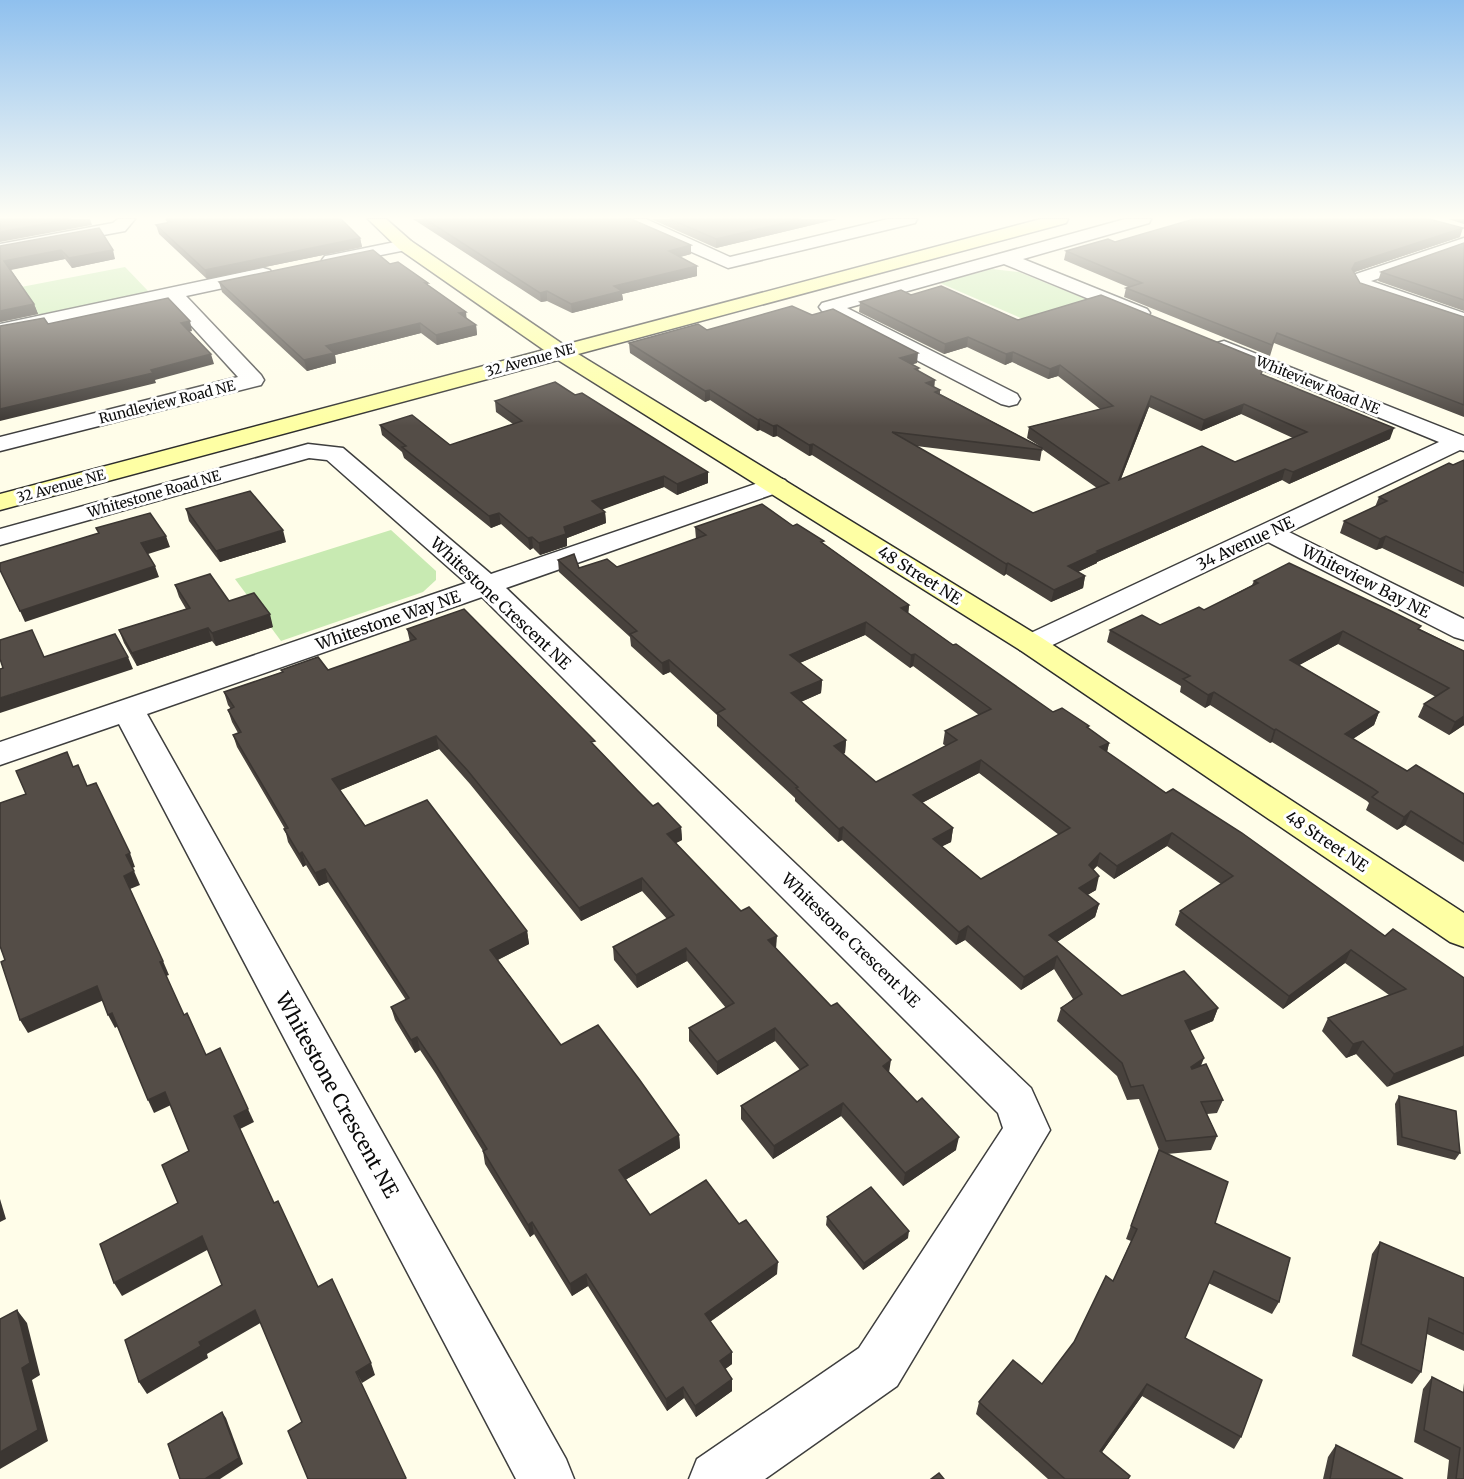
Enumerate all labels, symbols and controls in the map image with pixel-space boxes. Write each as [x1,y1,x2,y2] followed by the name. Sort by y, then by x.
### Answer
[484,339,577,381] street label: 32 Avenue NE
[1252,351,1383,418] street label: Whiteview Road NE
[97,376,237,428] street label: Rundleview Road NE
[15,465,108,507] street label: 32 Avenue NE
[84,466,223,522] street label: Whitestone Road NE
[1193,511,1298,574] street label: 34 Avenue NE
[426,532,576,674] street label: Whitestone Crescent NE
[1298,540,1434,622] street label: Whiteview Bay NE
[874,541,966,609] street label: 48 Street NE
[312,586,464,654] street label: Whitestone Way NE
[1282,806,1373,876] street label: 48 Street NE
[777,868,925,1012] street label: Whitestone Crescent NE
[270,987,404,1202] street label: Whitestone Crescent NE

